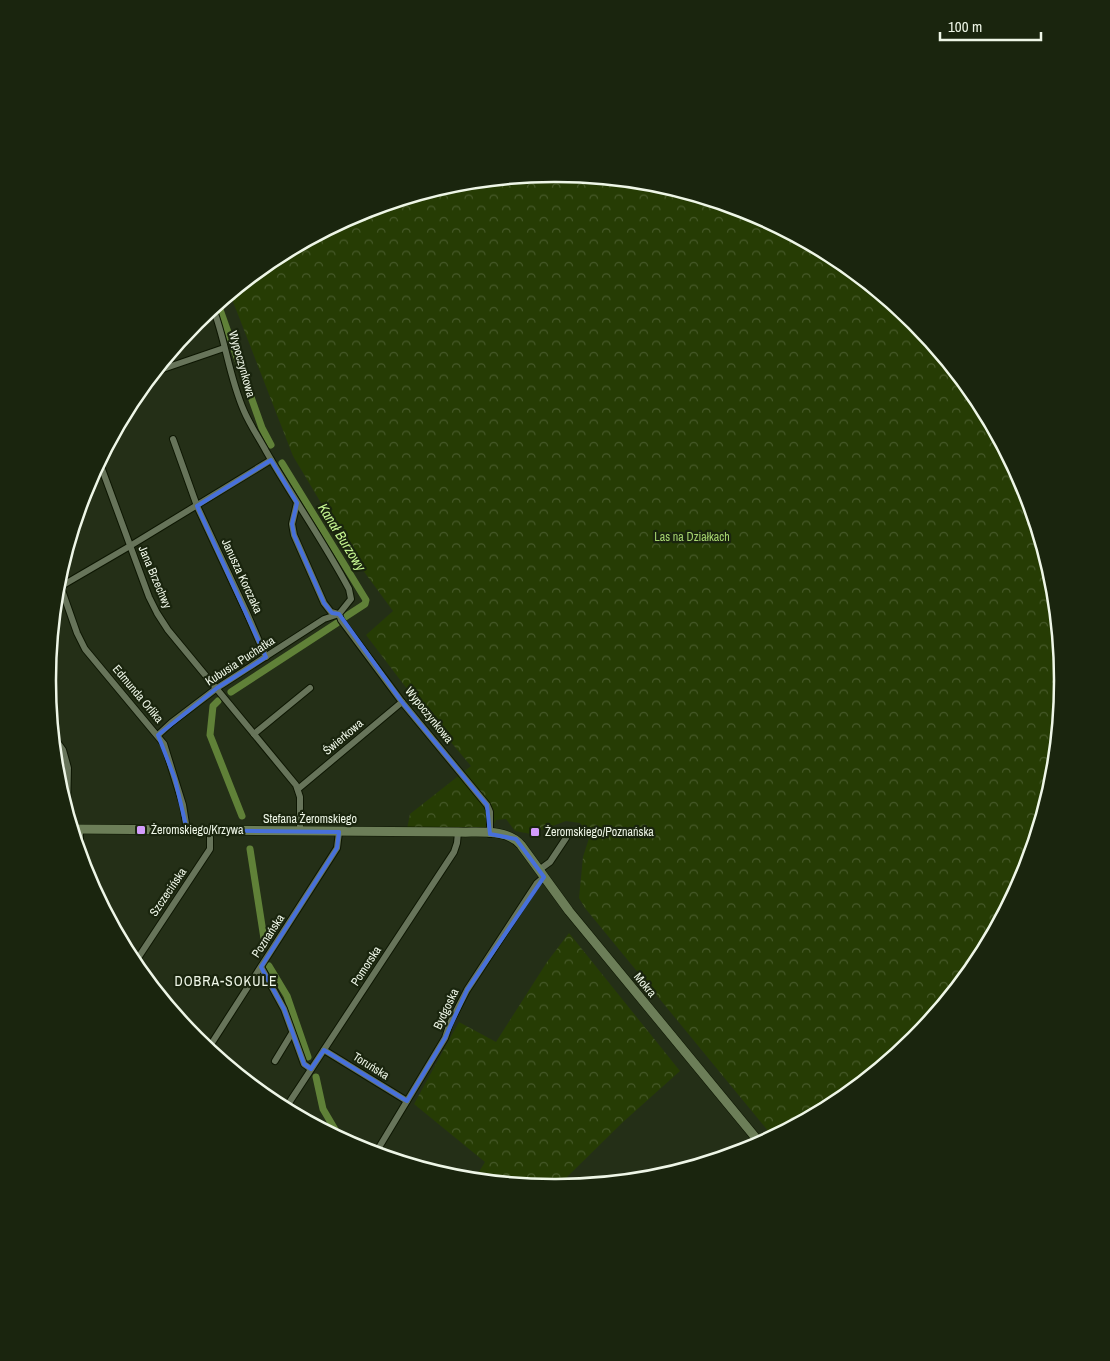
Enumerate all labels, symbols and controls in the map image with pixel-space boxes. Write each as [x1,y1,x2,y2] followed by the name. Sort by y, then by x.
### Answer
[940,10,1041,42] scale bar
[948,16,982,37] text: 100 m
[225,329,259,400] street label: Wypoczynkowa
[314,500,371,575] water label: Kanał Burzowy
[654,529,730,545] park label: Las na Działkach
[218,536,266,616] street label: Janusza Korczaka
[135,543,175,611] street label: Jana Brzechwy
[202,632,278,689] street label: Kubusia Puchatka
[109,662,167,727] street label: Edmunda Orlika
[401,683,457,747] street label: Wypoczynkowa
[319,715,367,759] street label: Świerkowa
[263,811,357,827] street label: Stefana Żeromskiego
[151,822,244,838] place label: Żeromskiego/Krzywa
[135,824,147,836] marker: Żeromskiego/Krzywa
[545,824,654,840] place label: Żeromskiego/Poznańska
[529,826,541,838] marker: Żeromskiego/Poznańska
[146,864,190,919] street label: Szczecińska
[248,911,288,961] street label: Poznańska
[347,943,385,989] street label: Pomorska
[630,969,660,1001] street label: Mokra
[174,972,278,990] district label: DOBRA-SOKULE
[430,986,463,1032] street label: Bydgoska
[350,1049,393,1084] street label: Toruńska

